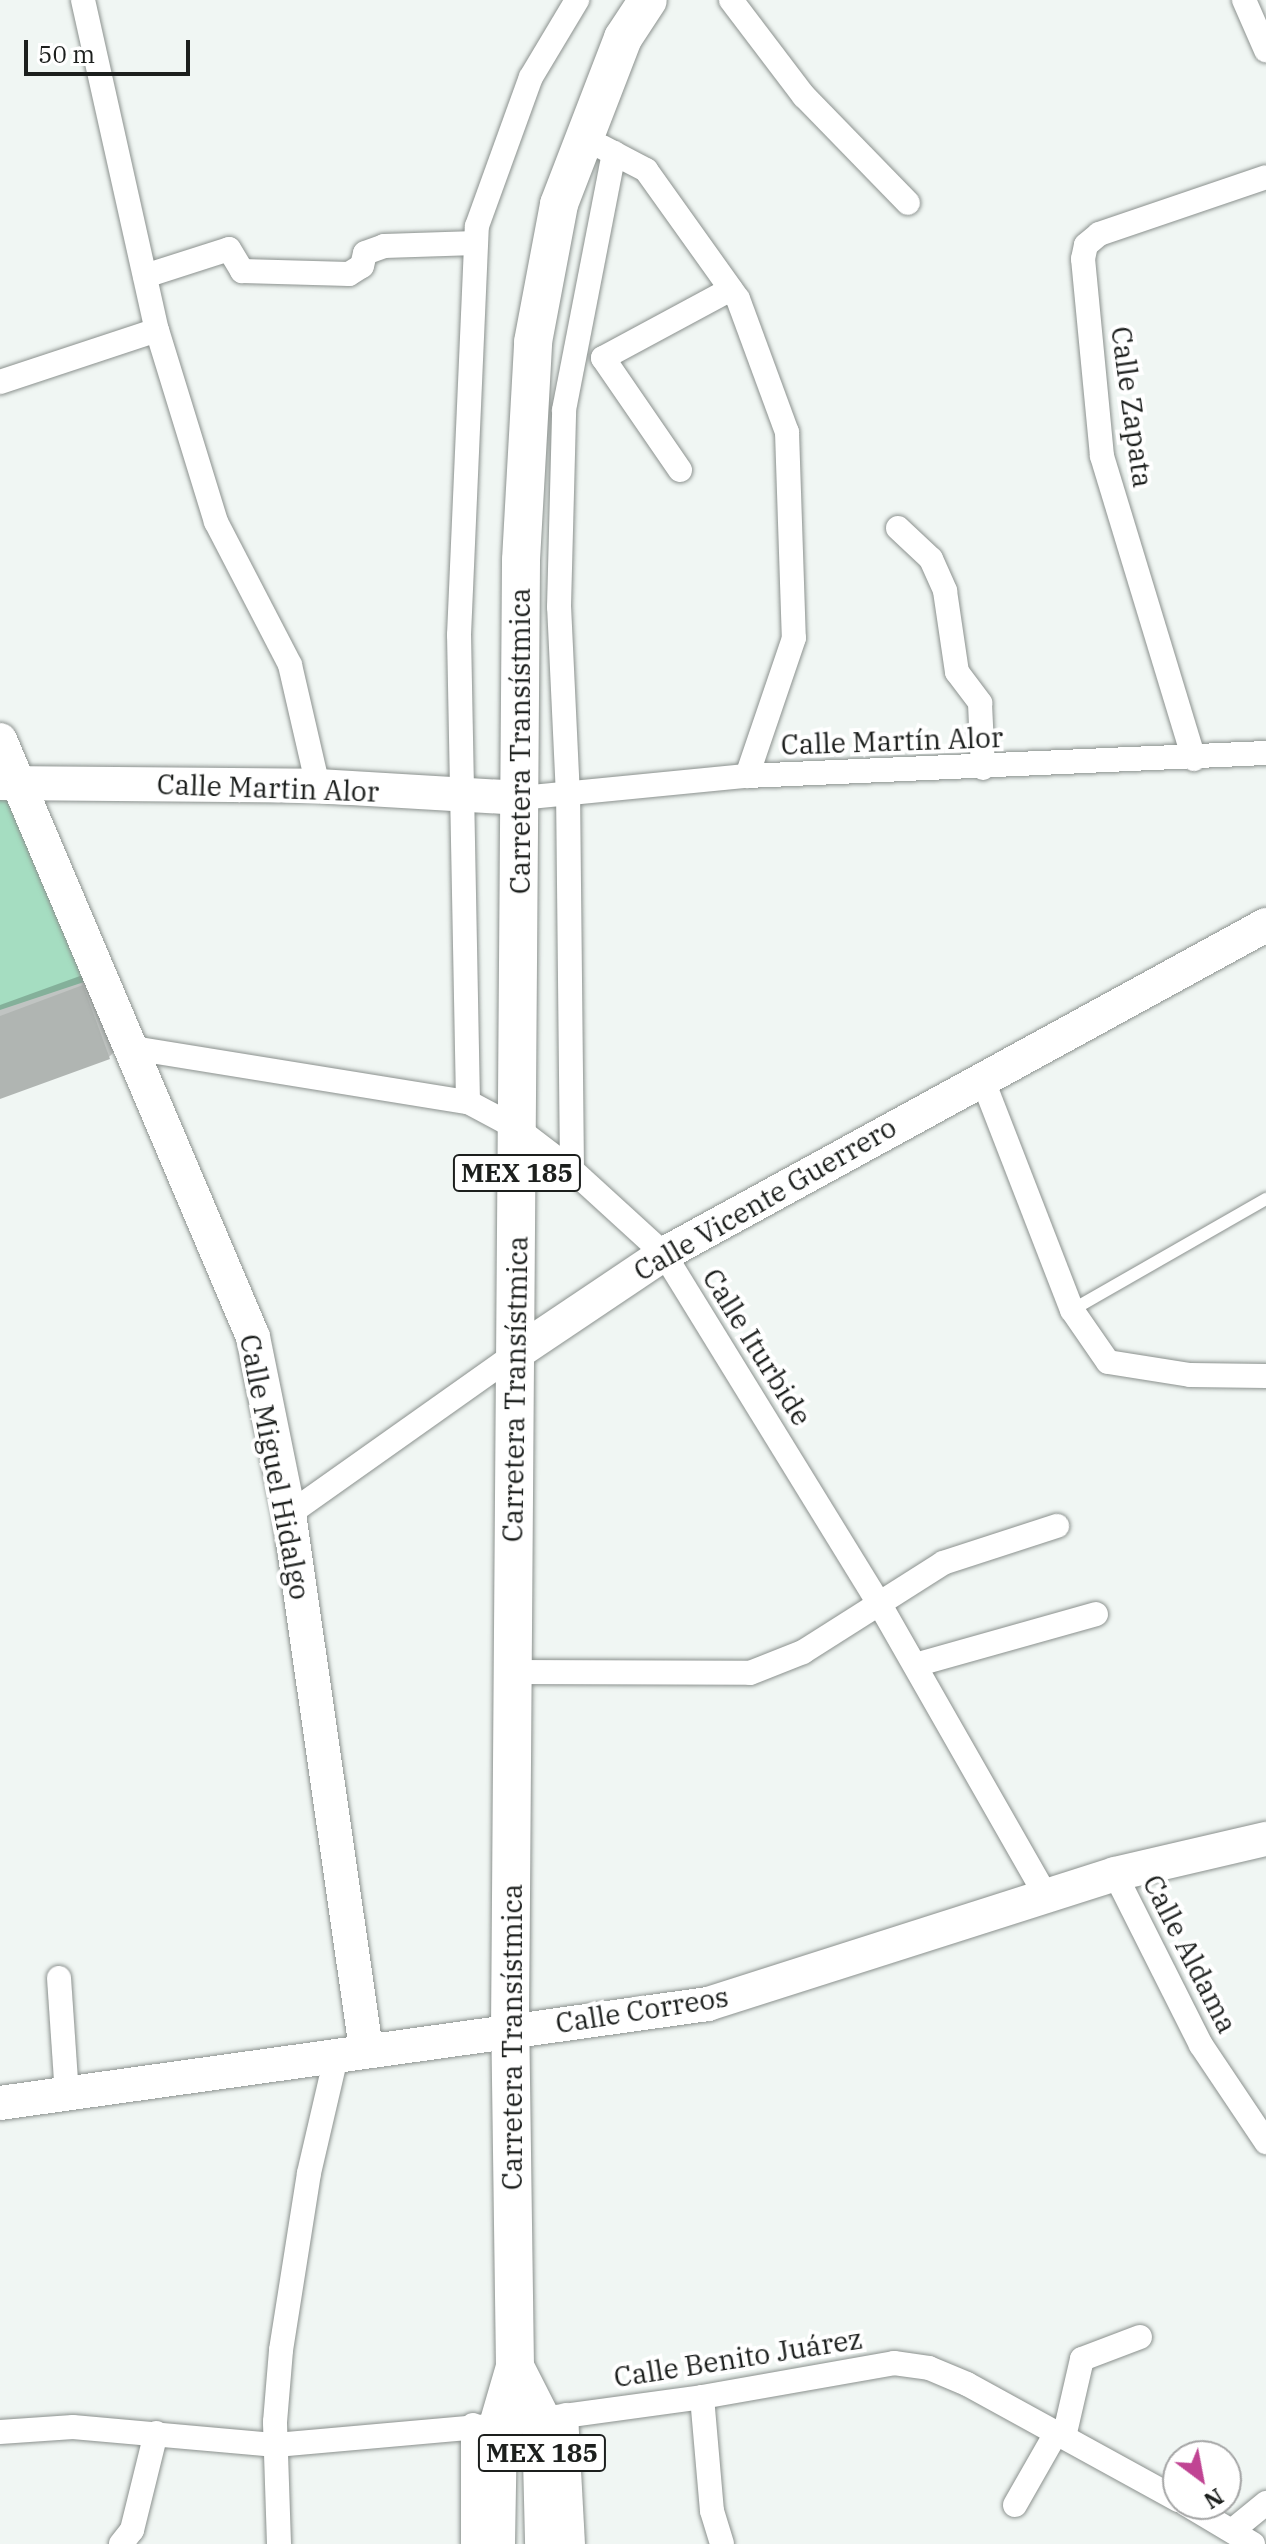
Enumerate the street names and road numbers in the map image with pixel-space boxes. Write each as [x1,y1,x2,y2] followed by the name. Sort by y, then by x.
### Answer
[1104,324,1160,490] street label: Calle Zapata
[503,588,537,894] street label: Carretera Transístmica
[780,720,1004,762] street label: Calle Martín Alor
[156,767,380,809] street label: Calle Martin Alor
[628,1110,902,1288] street label: Calle Vicente Guerrero
[451,1151,583,1195] road number: MEX 185
[496,1235,534,1543] street label: Carretera Transístmica
[695,1262,819,1432] street label: Calle Iturbide
[233,1331,317,1603] street label: Calle Miguel Hidalgo
[1136,1869,1244,2039] street label: Calle Aldama
[495,1884,529,2190] street label: Carretera Transístmica
[553,1980,731,2040] street label: Calle Correos
[611,2322,865,2394] street label: Calle Benito Juárez
[476,2431,608,2475] road number: MEX 185

